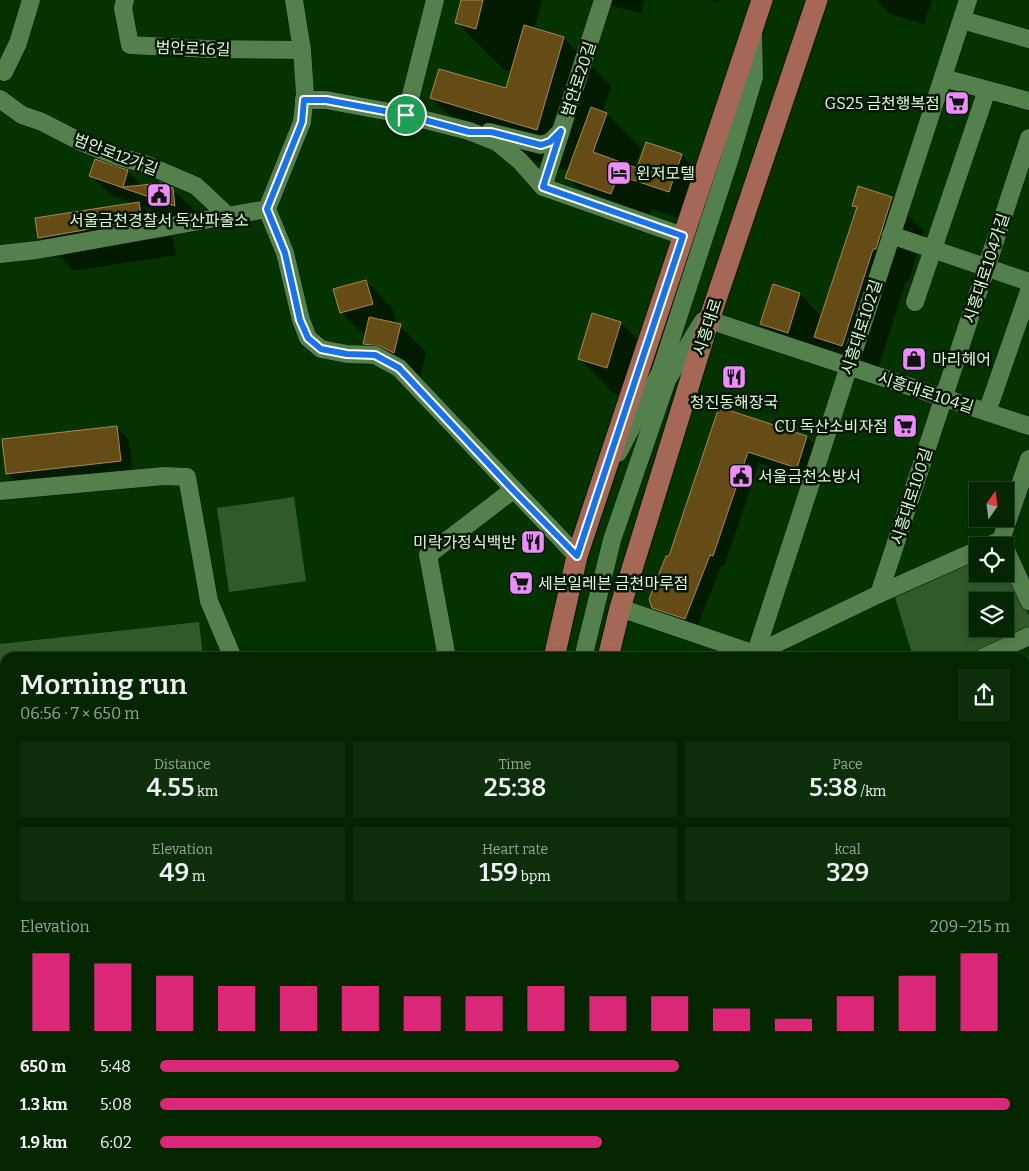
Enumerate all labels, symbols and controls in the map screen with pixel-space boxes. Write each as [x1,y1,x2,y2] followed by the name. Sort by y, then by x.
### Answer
[155,38,231,59] street label: 범안로16길
[557,39,600,119] street label: 범안로20길
[944,90,970,116] supermarket icon: GS25 금천행복점
[385,94,427,136] pin
[825,94,940,113] place label: GS25 금천행복점
[392,101,420,129] icon: arrive
[71,130,161,179] street label: 범안로12가길
[606,160,632,186] hotel icon: 윈저모텔
[636,164,695,183] place label: 윈저모텔
[146,182,172,208] public building icon: 서울금천경찰서 독산파출소
[69,211,249,230] place label: 서울금천경찰서 독산파출소
[960,211,1013,326] street label: 시흥대로104가길
[837,277,886,377] street label: 시흥대로102길
[689,296,726,358] street label: 시흥대로
[901,346,927,372] shop icon: 마리헤어
[932,350,991,369] place label: 마리헤어
[721,364,747,390] restaurant icon: 청진동해장국
[875,368,976,417] street label: 시흥대로104길
[690,393,778,412] place label: 청진동해장국
[892,413,918,439] supermarket icon: CU 독산소비자점
[774,417,888,436] place label: CU 독산소비자점
[887,445,936,547] street label: 시흥대로100길
[728,463,754,489] public building icon: 서울금천소방서
[758,467,861,486] place label: 서울금천소방서
[969,482,1014,528] north arrow
[969,482,1014,637] map controls
[520,529,546,555] restaurant icon: 미락가정식백반
[413,533,516,552] place label: 미락가정식백반
[969,537,1014,582] button: locate
[508,570,534,596] supermarket icon: 세븐일레븐 금천마루점
[538,574,688,593] place label: 세븐일레븐 금천마루점
[969,592,1014,637] button: layers
[20,668,187,701] text: Morning run
[958,669,1010,721] button: share
[20,704,140,723] text: 06:56 · 7 × 650 m
[154,756,211,773] text: Distance
[498,756,532,773] text: Time
[833,756,863,773] text: Pace
[146,773,194,803] text: 4.55
[484,773,546,803] text: 25:38
[809,773,858,803] text: 5:38
[194,783,218,800] text: km
[858,783,886,800] text: /km
[152,841,213,858] text: Elevation
[482,841,548,858] text: Heart rate
[835,841,861,858] text: kcal
[159,858,189,888] text: 49
[479,858,518,888] text: 159
[826,858,869,888] text: 329
[189,868,205,885] text: m
[518,868,551,885] text: bpm
[20,917,90,936] text: Elevation
[930,917,1010,936] text: 209–215 m
[20,1057,66,1076] text: 650 m
[100,1057,131,1076] text: 5:48
[20,1095,67,1114] text: 1.3 km
[100,1095,132,1114] text: 5:08
[20,1133,67,1152] text: 1.9 km
[100,1133,132,1152] text: 6:02

